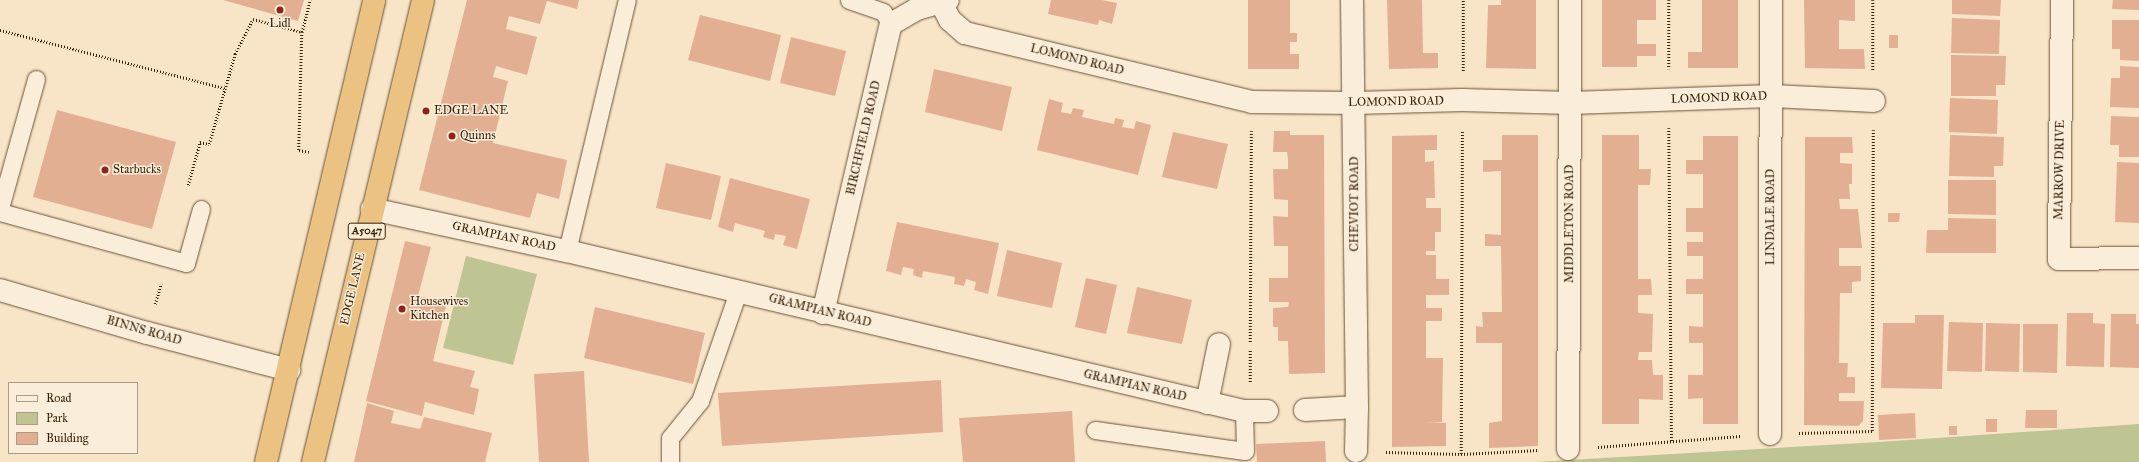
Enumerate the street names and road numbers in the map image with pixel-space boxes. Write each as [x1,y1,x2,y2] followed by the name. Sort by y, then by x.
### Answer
[1029,41,1125,79] street label: LOMOND ROAD
[844,79,884,197] street label: BIRCHFIELD ROAD
[1671,89,1767,107] street label: LOMOND ROAD
[1348,94,1444,110] street label: LOMOND ROAD
[2052,120,2068,220] street label: MARROW DRIVE
[1348,156,1362,252] street label: CHEVIOT ROAD
[1563,165,1577,283] street label: MIDDLETON ROAD
[1764,169,1778,265] street label: LINDALE ROAD
[451,219,557,255] street label: GRAMPIAN ROAD
[347,222,387,240] road number: A5047
[338,251,368,327] street label: EDGE LANE
[767,291,873,331] street label: GRAMPIAN ROAD
[105,313,183,349] street label: BINNS ROAD
[1082,367,1188,405] street label: GRAMPIAN ROAD

